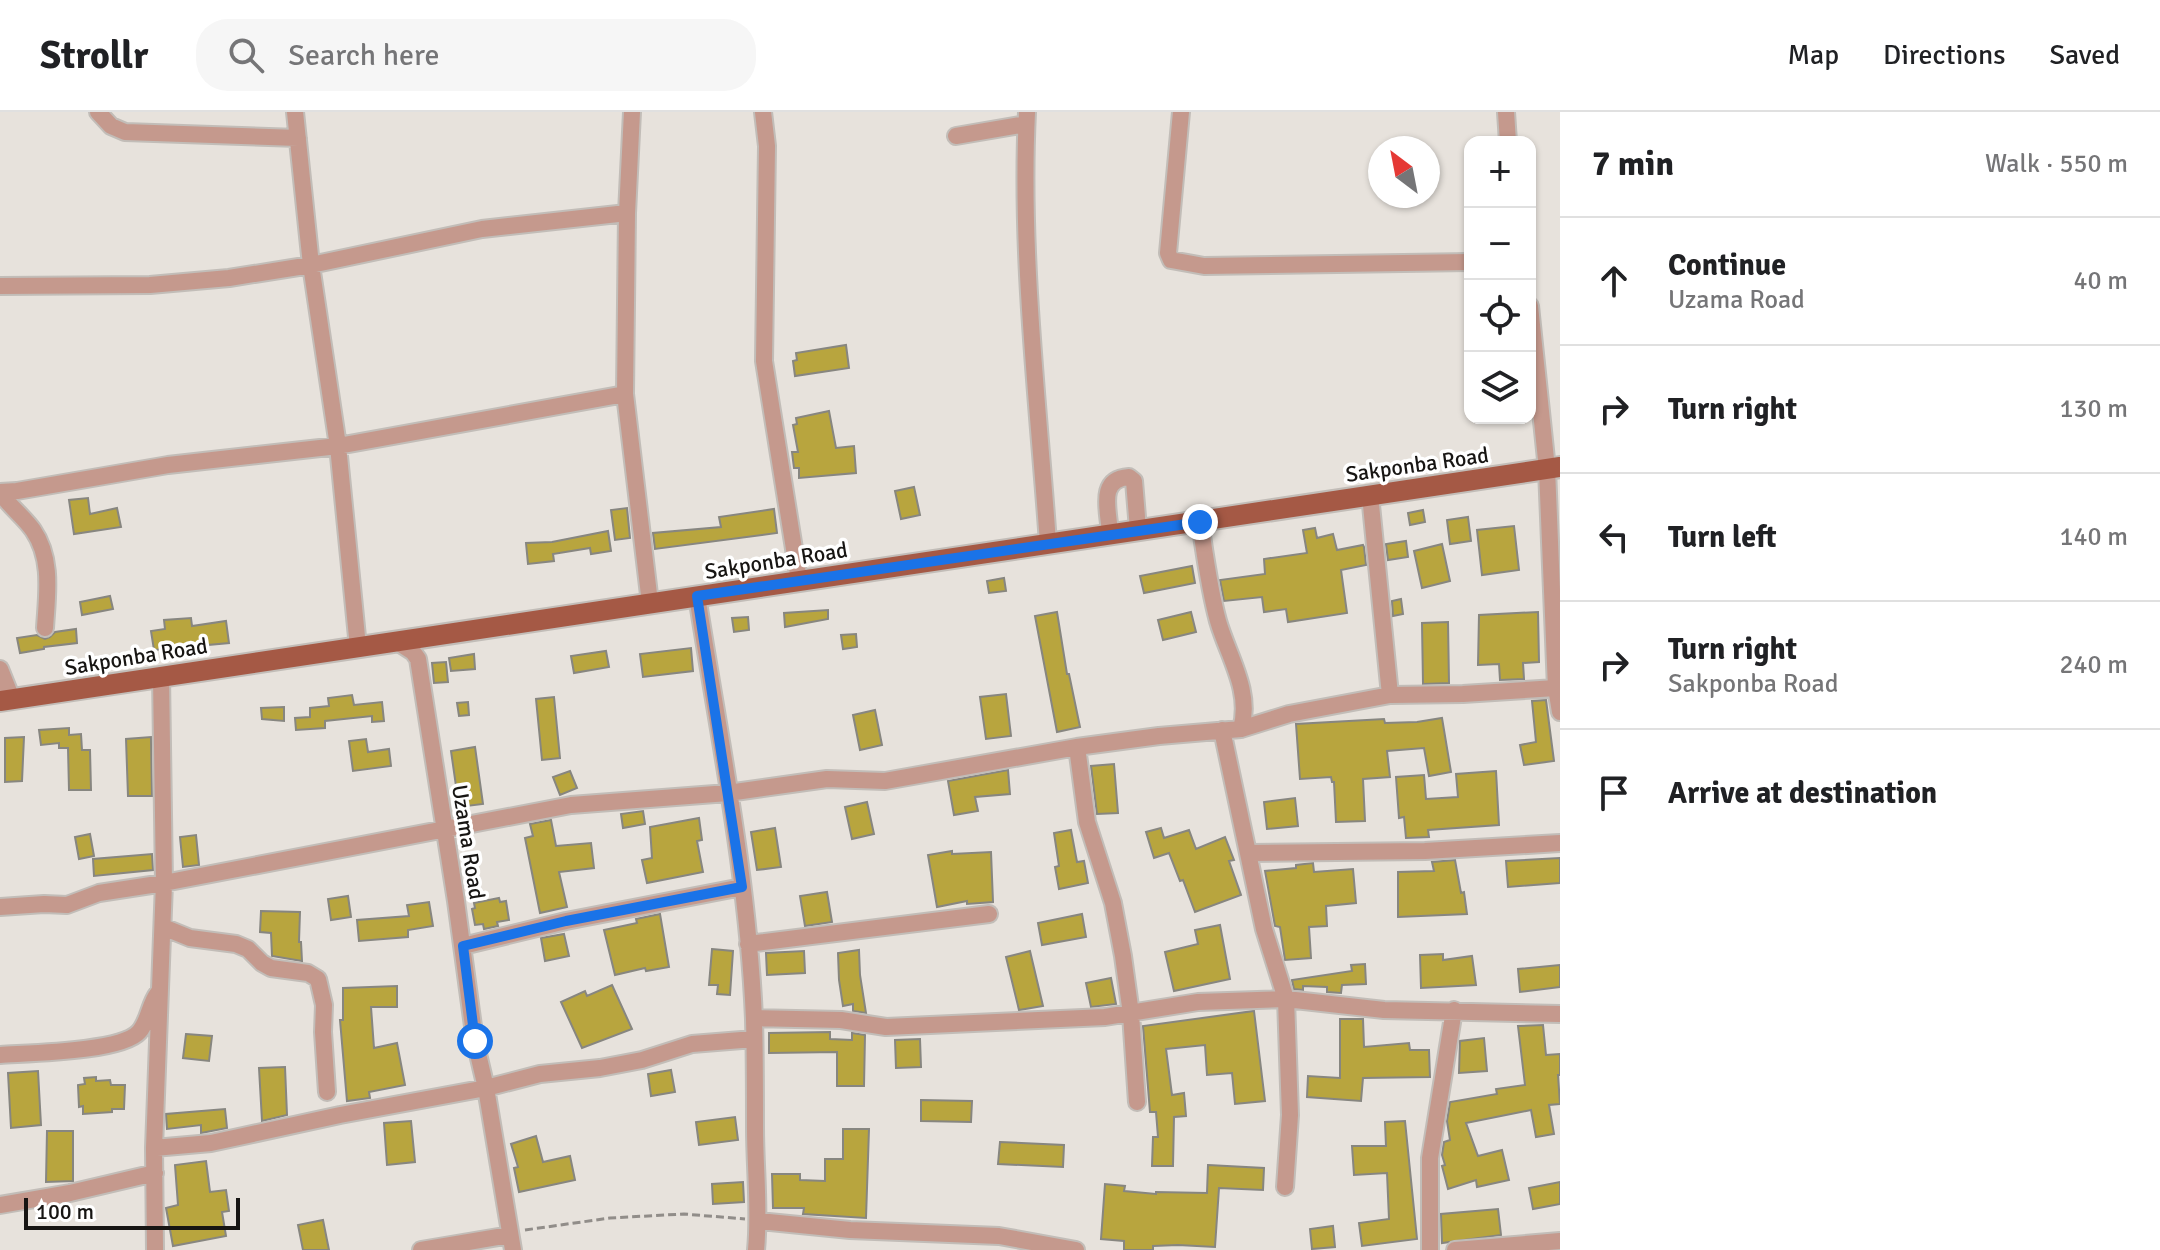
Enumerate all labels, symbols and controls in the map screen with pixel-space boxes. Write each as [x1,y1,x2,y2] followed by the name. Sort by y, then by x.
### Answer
[196,19,756,91] search box
[40,32,148,79] text: Strollr
[224,33,268,77] icon: search
[288,37,440,74] text: Search here
[1787,38,1839,72] text: Map
[1883,38,2005,72] text: Directions
[2049,38,2120,72] text: Saved
[1368,136,1440,208] north arrow
[1464,136,1536,424] map controls
[1464,136,1536,208] button: +
[1592,143,1674,185] text: 7 min
[1985,148,2128,180] text: Walk · 550 m
[1464,208,1536,280] button: −
[1668,247,1786,284] text: Continue
[1592,259,1636,303] icon: ahead
[2073,265,2128,297] text: 40 m
[1464,280,1536,352] button: locate
[1668,284,1805,316] text: Uzama Road
[1464,352,1536,424] button: layers
[1592,387,1636,431] icon: right
[1668,391,1797,428] text: Turn right
[2059,393,2128,425] text: 130 m
[1344,441,1490,488] street label: Sakponba Road
[1182,504,1218,540] route end
[1592,515,1636,559] icon: left
[1668,519,1777,556] text: Turn left
[2059,521,2128,553] text: 140 m
[703,536,849,585] street label: Sakponba Road
[1668,631,1797,668] text: Turn right
[63,632,209,681] street label: Sakponba Road
[1592,643,1636,687] icon: right
[2059,649,2128,681] text: 240 m
[1668,668,1838,700] text: Sakponba Road
[1592,771,1636,815] icon: arrive
[1668,775,1937,812] text: Arrive at destination
[446,783,491,901] street label: Uzama Road
[457,1023,493,1059] route start
[24,1194,240,1230] scale bar
[36,1198,94,1225] text: 100 m

